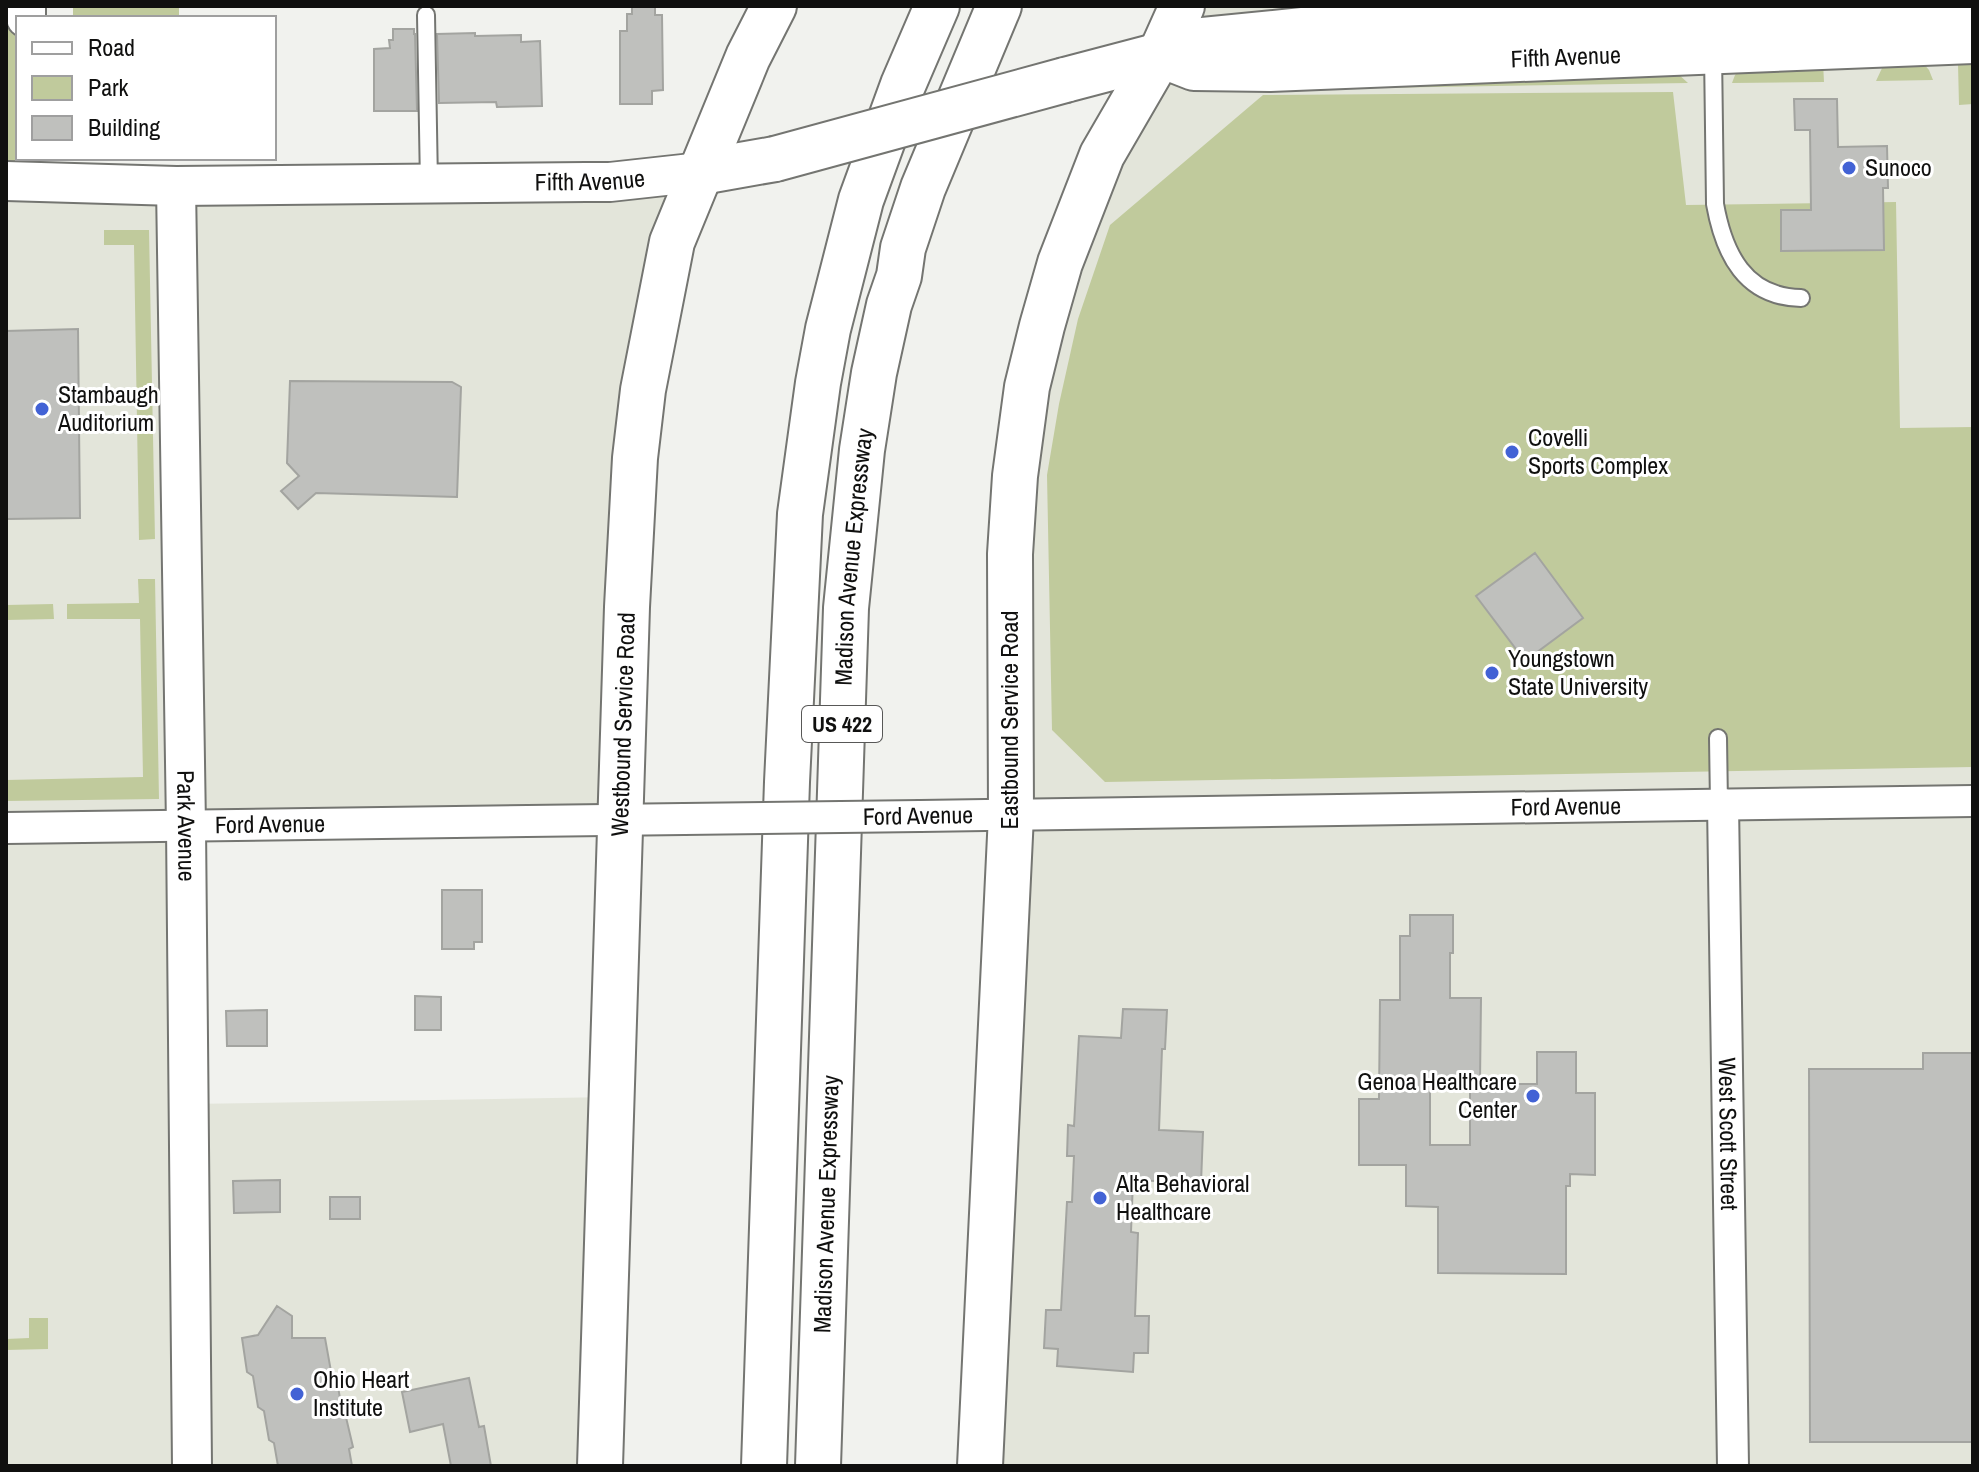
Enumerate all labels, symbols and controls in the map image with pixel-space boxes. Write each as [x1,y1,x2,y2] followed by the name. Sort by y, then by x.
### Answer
[16,16,276,160] legend
[88,31,135,63] text: Road
[1510,38,1621,74] street label: Fifth Avenue
[88,71,129,103] text: Park
[88,111,160,143] text: Building
[1865,151,1932,183] place label: Sunoco
[1840,159,1858,177] marker: Sunoco
[535,161,646,197] street label: Fifth Avenue
[57,378,159,438] place label: Stambaugh Auditorium
[33,400,51,418] marker: Stambaugh Auditorium
[1528,421,1668,481] place label: Covelli Sports Complex
[826,426,880,686] street label: Madison Avenue Expressway
[1503,443,1521,461] marker: Covelli Sports Complex
[993,611,1025,829] street label: Eastbound Service Road
[603,612,642,837] street label: Westbound Service Road
[1508,642,1648,702] place label: Youngstown State University
[1483,664,1501,682] marker: Youngstown State University
[802,706,882,742] road number: US 422
[170,770,204,882] street label: Park Avenue
[1510,789,1621,823] street label: Ford Avenue
[863,798,973,832] street label: Ford Avenue
[215,807,325,840] street label: Ford Avenue
[1712,1057,1746,1211] street label: West Scott Street
[1357,1065,1517,1125] place label: Genoa Healthcare Center
[805,1074,846,1334] street label: Madison Avenue Expressway
[1524,1087,1542,1105] marker: Genoa Healthcare Center
[1115,1167,1249,1227] place label: Alta Behavioral Healthcare
[1091,1189,1109,1207] marker: Alta Behavioral Healthcare
[313,1363,410,1423] place label: Ohio Heart Institute
[288,1385,306,1403] marker: Ohio Heart Institute

